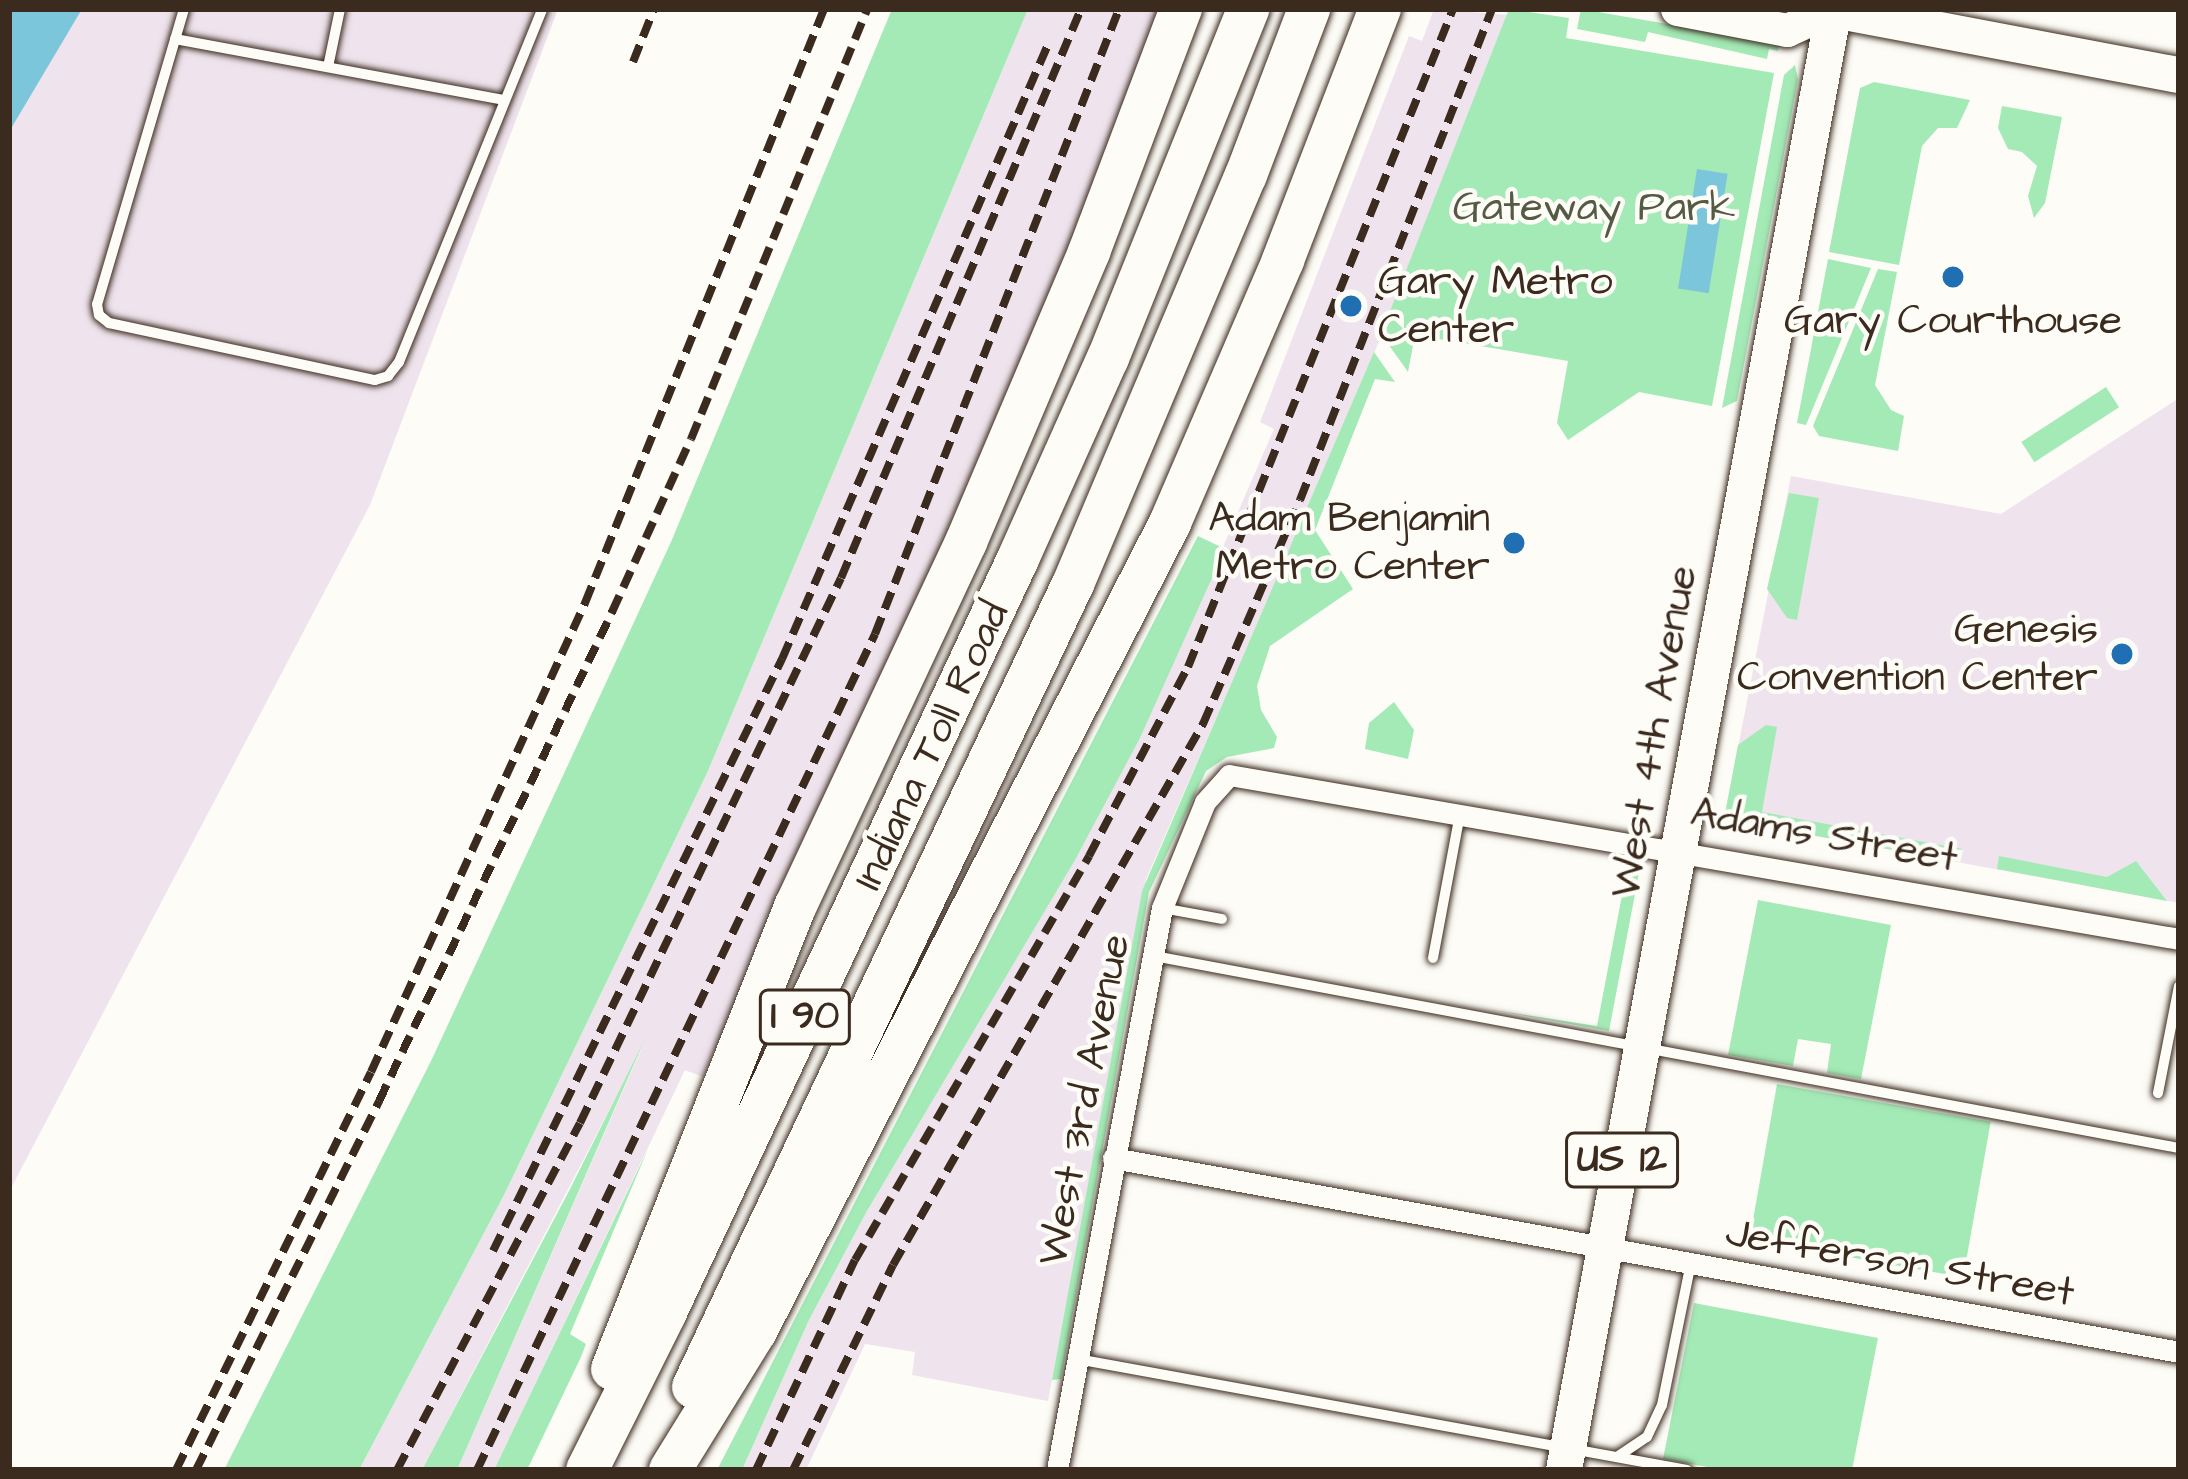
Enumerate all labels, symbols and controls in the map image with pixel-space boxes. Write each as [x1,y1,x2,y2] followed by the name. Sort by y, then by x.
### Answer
[1453,183,1735,233] park label: Gateway Park
[1378,257,1613,356] place label: Gary Metro Center
[1940,264,1966,290] marker: Gary Courthouse
[1335,290,1367,322] marker: Gary Metro Center
[1784,296,2122,346] place label: Gary Courthouse
[1208,494,1490,592] place label: Adam Benjamin Metro Center
[1501,530,1527,556] marker: Adam Benjamin Metro Center
[1601,562,1709,902] street label: West 4th Avenue
[843,594,1021,898] street label: Indiana Toll Road
[1737,605,2098,704] place label: Genesis Convention Center
[2109,641,2135,667] marker: Genesis Convention Center
[1687,788,1961,884] street label: Adams Street
[1028,930,1142,1270] street label: West 3rd Avenue
[757,984,853,1050] road number: I 90
[1565,1127,1679,1193] road number: US 12
[1722,1208,2078,1318] street label: Jefferson Street

